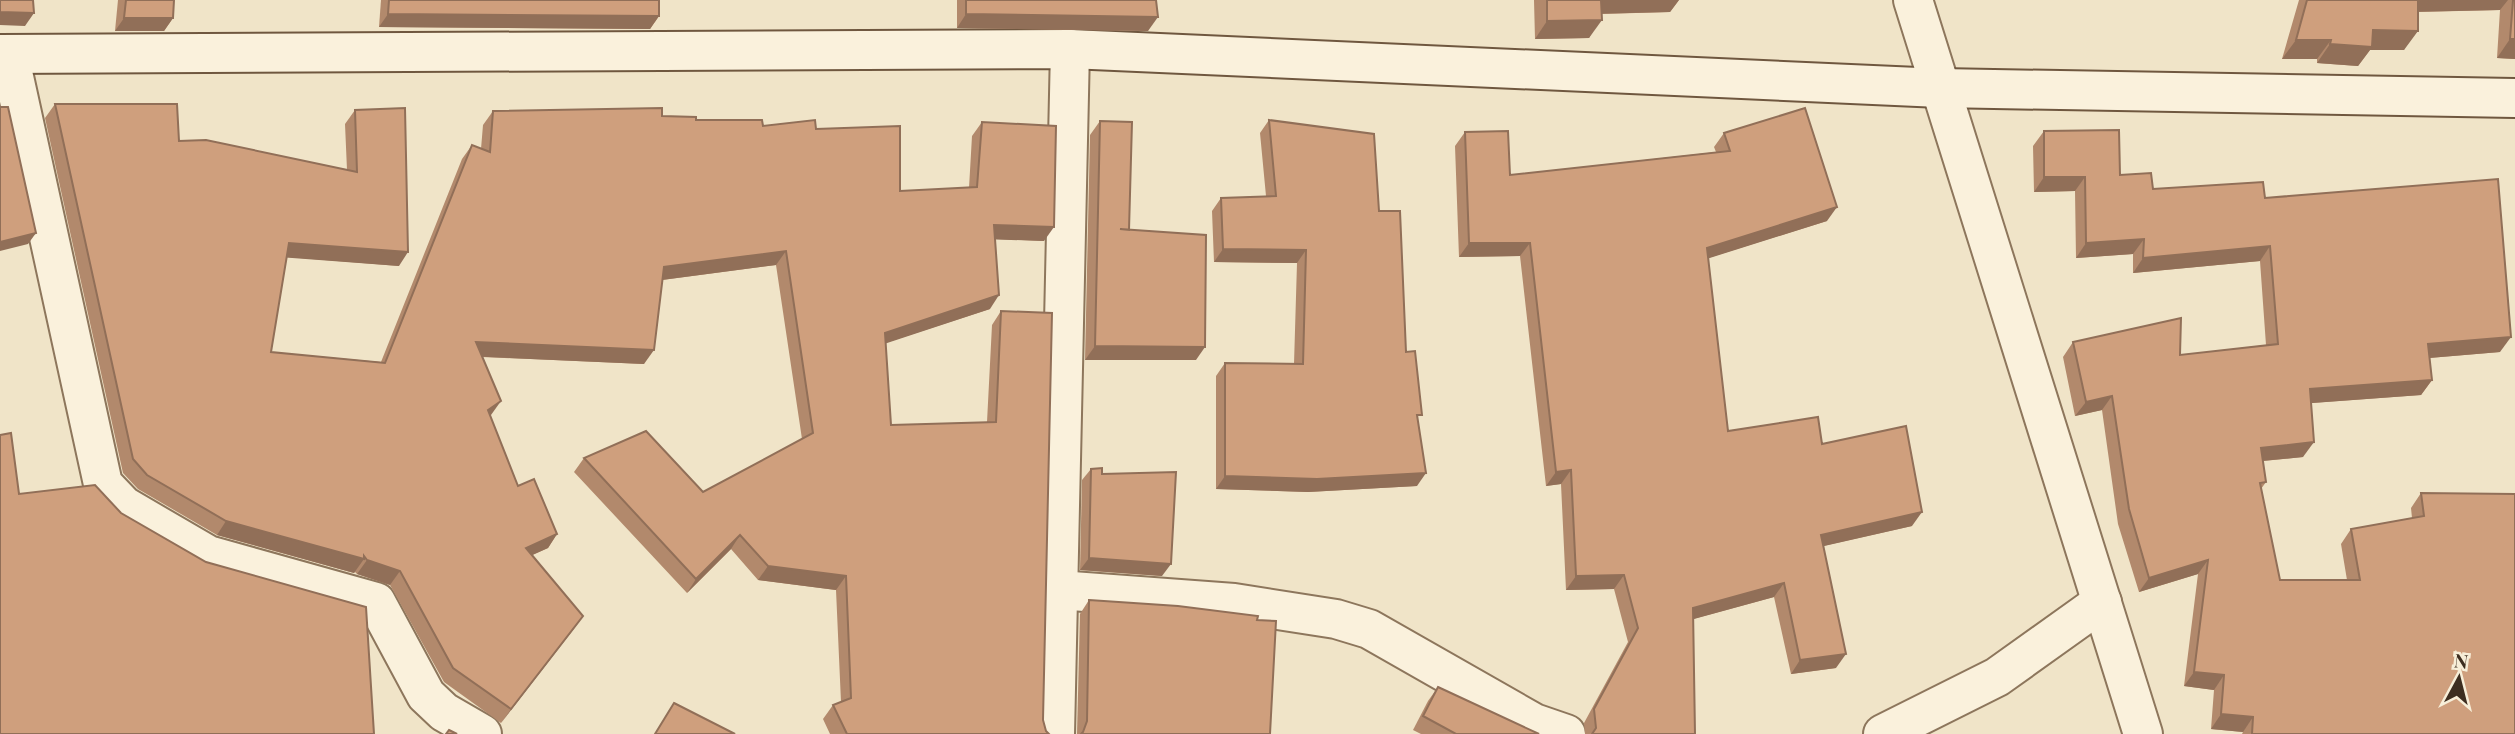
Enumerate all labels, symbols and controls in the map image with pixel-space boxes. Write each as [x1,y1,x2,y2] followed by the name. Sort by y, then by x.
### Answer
[2424,643,2494,713] north arrow
[2453,646,2470,674] text: N

